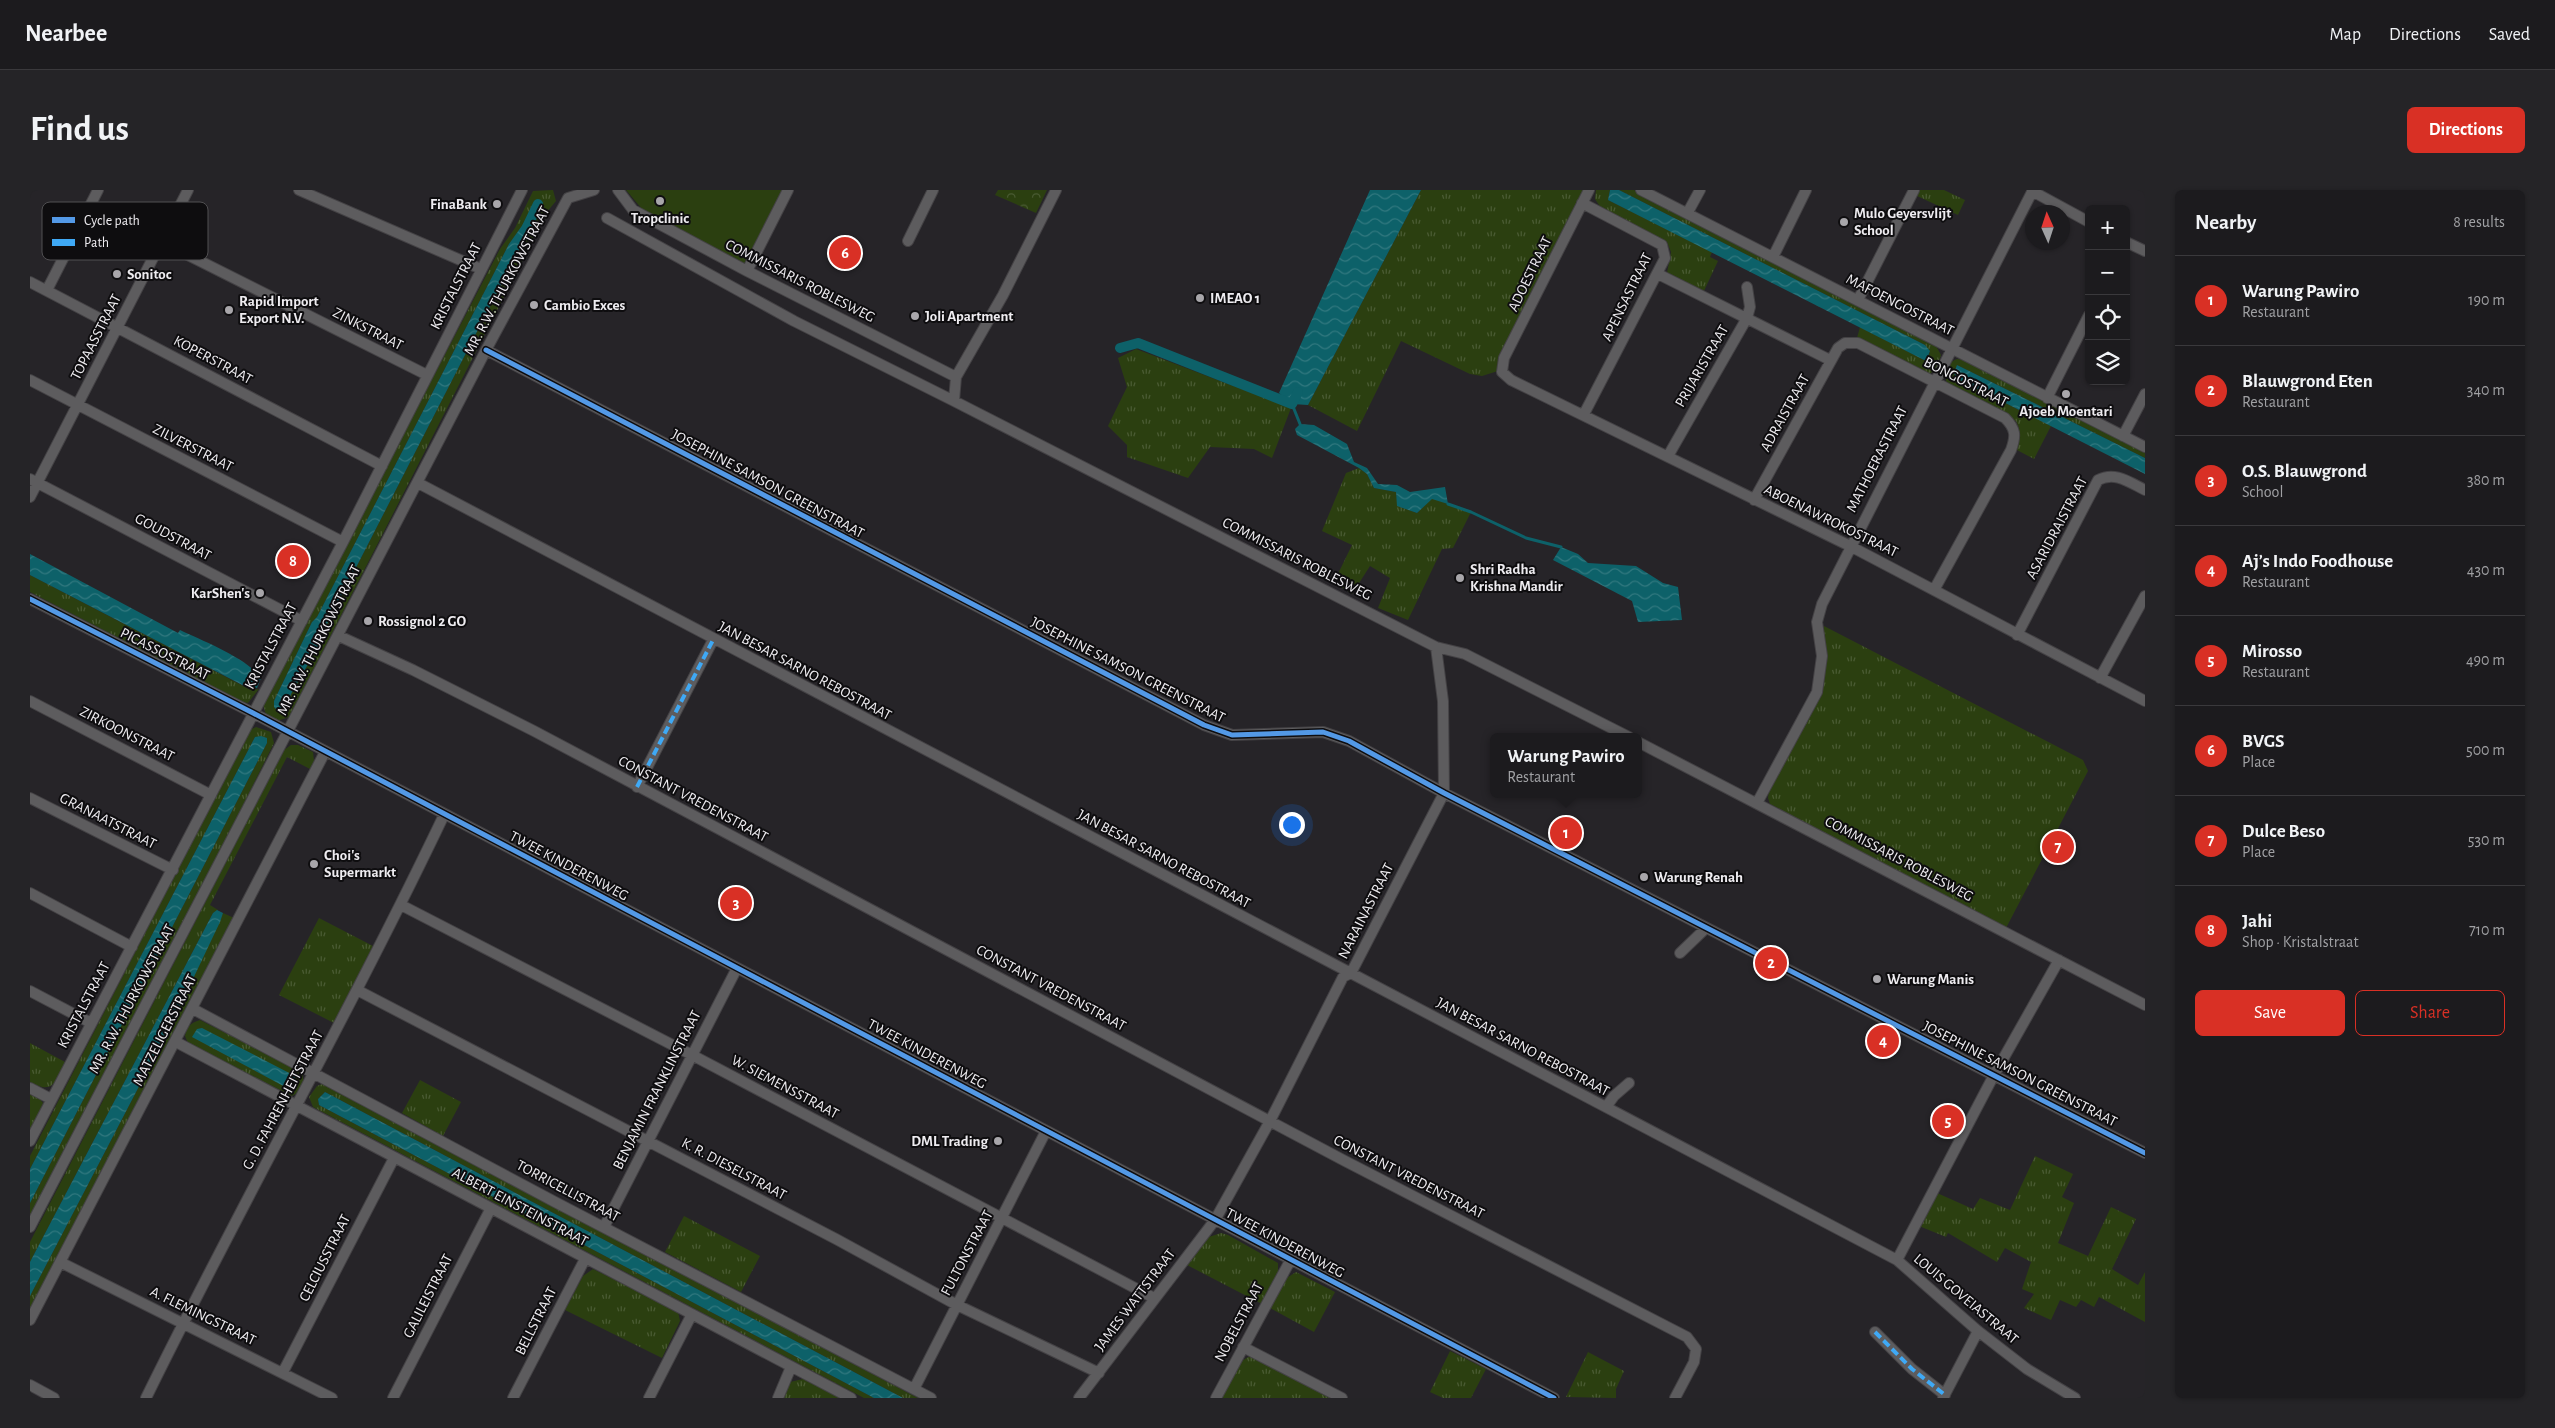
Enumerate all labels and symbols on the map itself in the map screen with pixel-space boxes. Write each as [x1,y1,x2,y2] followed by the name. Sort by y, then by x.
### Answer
[654,195,666,207] marker: Tropclinic
[430,197,488,212] place label: FinaBank
[491,198,503,210] marker: FinaBank
[42,202,208,260] legend
[461,203,553,358] street label: MR. R.W. THURKOWSTRAAT
[2025,205,2070,250] north arrow
[1854,206,1951,238] place label: Mulo Geyersvlijt School
[631,211,689,226] place label: Tropclinic
[84,214,140,228] text: Cycle path
[1838,216,1850,228] marker: Mulo Geyersvlijt School
[829,234,861,272] pin: 6
[1505,234,1555,314] street label: ADOESTRAAT
[84,236,109,250] text: Path
[723,237,877,325] street label: COMMISSARIS ROBLESWEG
[428,240,485,332] street label: KRISTALSTRAAT
[1599,250,1655,343] street label: APENSASTRAAT
[127,267,172,282] place label: Sonitoc
[111,268,123,280] marker: Sonitoc
[1844,271,1957,339] street label: MAFOENGOSTRAAT
[68,291,124,382] street label: TOPAASSTRAAT
[1210,291,1260,306] place label: IMEAO 1
[1194,292,1206,304] marker: IMEAO 1
[239,294,319,326] place label: Rapid Import Export N.V.
[544,298,626,313] place label: Cambio Exces
[528,299,540,311] marker: Cambio Exces
[223,304,235,316] marker: Rapid Import Export N.V.
[330,305,406,353] street label: ZINKSTRAAT
[925,309,1013,324] place label: Joli Apartment
[909,310,921,322] marker: Joli Apartment
[1672,322,1732,410] street label: PRIJARISTRAAT
[171,333,256,387] street label: KOPERSTRAAT
[1921,354,2011,410] street label: BONGOSTRAAT
[1758,371,1813,454] street label: ADRAISTRAAT
[2060,388,2072,400] marker: Ajoeb Moentari
[1844,403,1911,515] street label: MATHOERASTRAAT
[2019,404,2113,419] place label: Ajoeb Moentari
[150,421,236,475] street label: ZILVERSTRAAT
[669,427,867,542] street label: JOSEPHINE SAMSON GREENSTRAAT
[2024,474,2091,582] street label: ASARIDRAISTRAAT
[1762,482,1901,560] street label: ABOENAWROKOSTRAAT
[132,511,214,564] street label: GOUDSTRAAT
[1220,515,1374,603] street label: COMMISSARIS ROBLESWEG
[277,542,309,580] pin: 8
[275,562,364,718] street label: MR. R.W. THURKOWSTRAAT
[1470,562,1564,594] place label: Shri Radha Krishna Mandir
[1454,572,1466,584] marker: Shri Radha Krishna Mandir
[191,586,250,601] place label: KarShen's
[254,587,266,599] marker: KarShen's
[242,600,300,692] street label: KRISTALSTRAAT
[378,614,467,629] place label: Rossignol 2 GO
[1029,614,1228,726] street label: JOSEPHINE SAMSON GREENSTRAAT
[362,615,374,627] marker: Rossignol 2 GO
[716,619,894,723] street label: JAN BESAR SARNO REBOSTRAAT
[118,625,213,683] street label: PICASSOSTRAAT
[77,704,177,765] street label: ZIRKOONSTRAAT
[616,753,771,845] street label: CONSTANT VREDENSTRAAT
[57,790,159,852] street label: GRANAATSTRAAT
[1075,807,1253,911] street label: JAN BESAR SARNO REBOSTRAAT
[1279,812,1305,838] your location
[1550,814,1582,852] pin: 1
[1822,814,1976,904] street label: COMMISSARIS ROBLESWEG
[507,828,631,904] street label: TWEE KINDERENWEG
[2042,828,2074,866] pin: 7
[324,848,396,880] place label: Choi's Supermarkt
[308,858,320,870] marker: Choi's Supermarkt
[1335,860,1397,961] street label: NARAINASTRAAT
[1654,870,1743,885] place label: Warung Renah
[1638,871,1650,883] marker: Warung Renah
[720,884,752,922] pin: 3
[86,921,178,1076] street label: MR. R.W. THURKOWSTRAAT
[974,942,1129,1034] street label: CONSTANT VREDENSTRAAT
[1755,944,1787,982] pin: 2
[55,959,113,1051] street label: KRISTALSTRAAT
[130,971,200,1088] street label: MATZELIGERSTRAAT
[1887,972,1974,987] place label: Warung Manis
[1871,973,1883,985] marker: Warung Manis
[1434,995,1612,1099] street label: JAN BESAR SARNO REBOSTRAAT
[610,1007,704,1172] street label: BENJAMIN FRANKLINSTRAAT
[865,1016,989,1092] street label: TWEE KINDERENWEG
[1921,1018,2120,1130] street label: JOSEPHINE SAMSON GREENSTRAAT
[1867,1022,1899,1060] pin: 4
[240,1027,326,1172] street label: G. D. FAHRENHEITSTRAAT
[729,1052,842,1122] street label: W. SIEMENSSTRAAT
[1932,1102,1964,1140] pin: 5
[1331,1132,1487,1222] street label: CONSTANT VREDENSTRAAT
[911,1134,988,1149] place label: DML Trading
[679,1135,789,1203] street label: K. R. DIESELSTRAAT
[992,1135,1004,1147] marker: DML Trading
[514,1157,623,1225] street label: TORRICELLISTRAAT
[450,1165,591,1249] street label: ALBERT EINSTEINSTRAAT
[1223,1205,1347,1281] street label: TWEE KINDERENWEG
[938,1207,996,1298] street label: FULTONSTRAAT
[297,1212,354,1304] street label: CELCIUSSTRAAT
[1092,1246,1179,1354] street label: JAMES WATTSTRAAT
[400,1251,456,1340] street label: GALILEISTRAAT
[1911,1251,2022,1347] street label: LOUIS GOVEIASTRAAT
[1212,1279,1266,1364] street label: NOBELSTRAAT
[148,1284,259,1348] street label: A. FLEMINGSTRAAT
[512,1284,560,1357] street label: BELLSTRAAT

